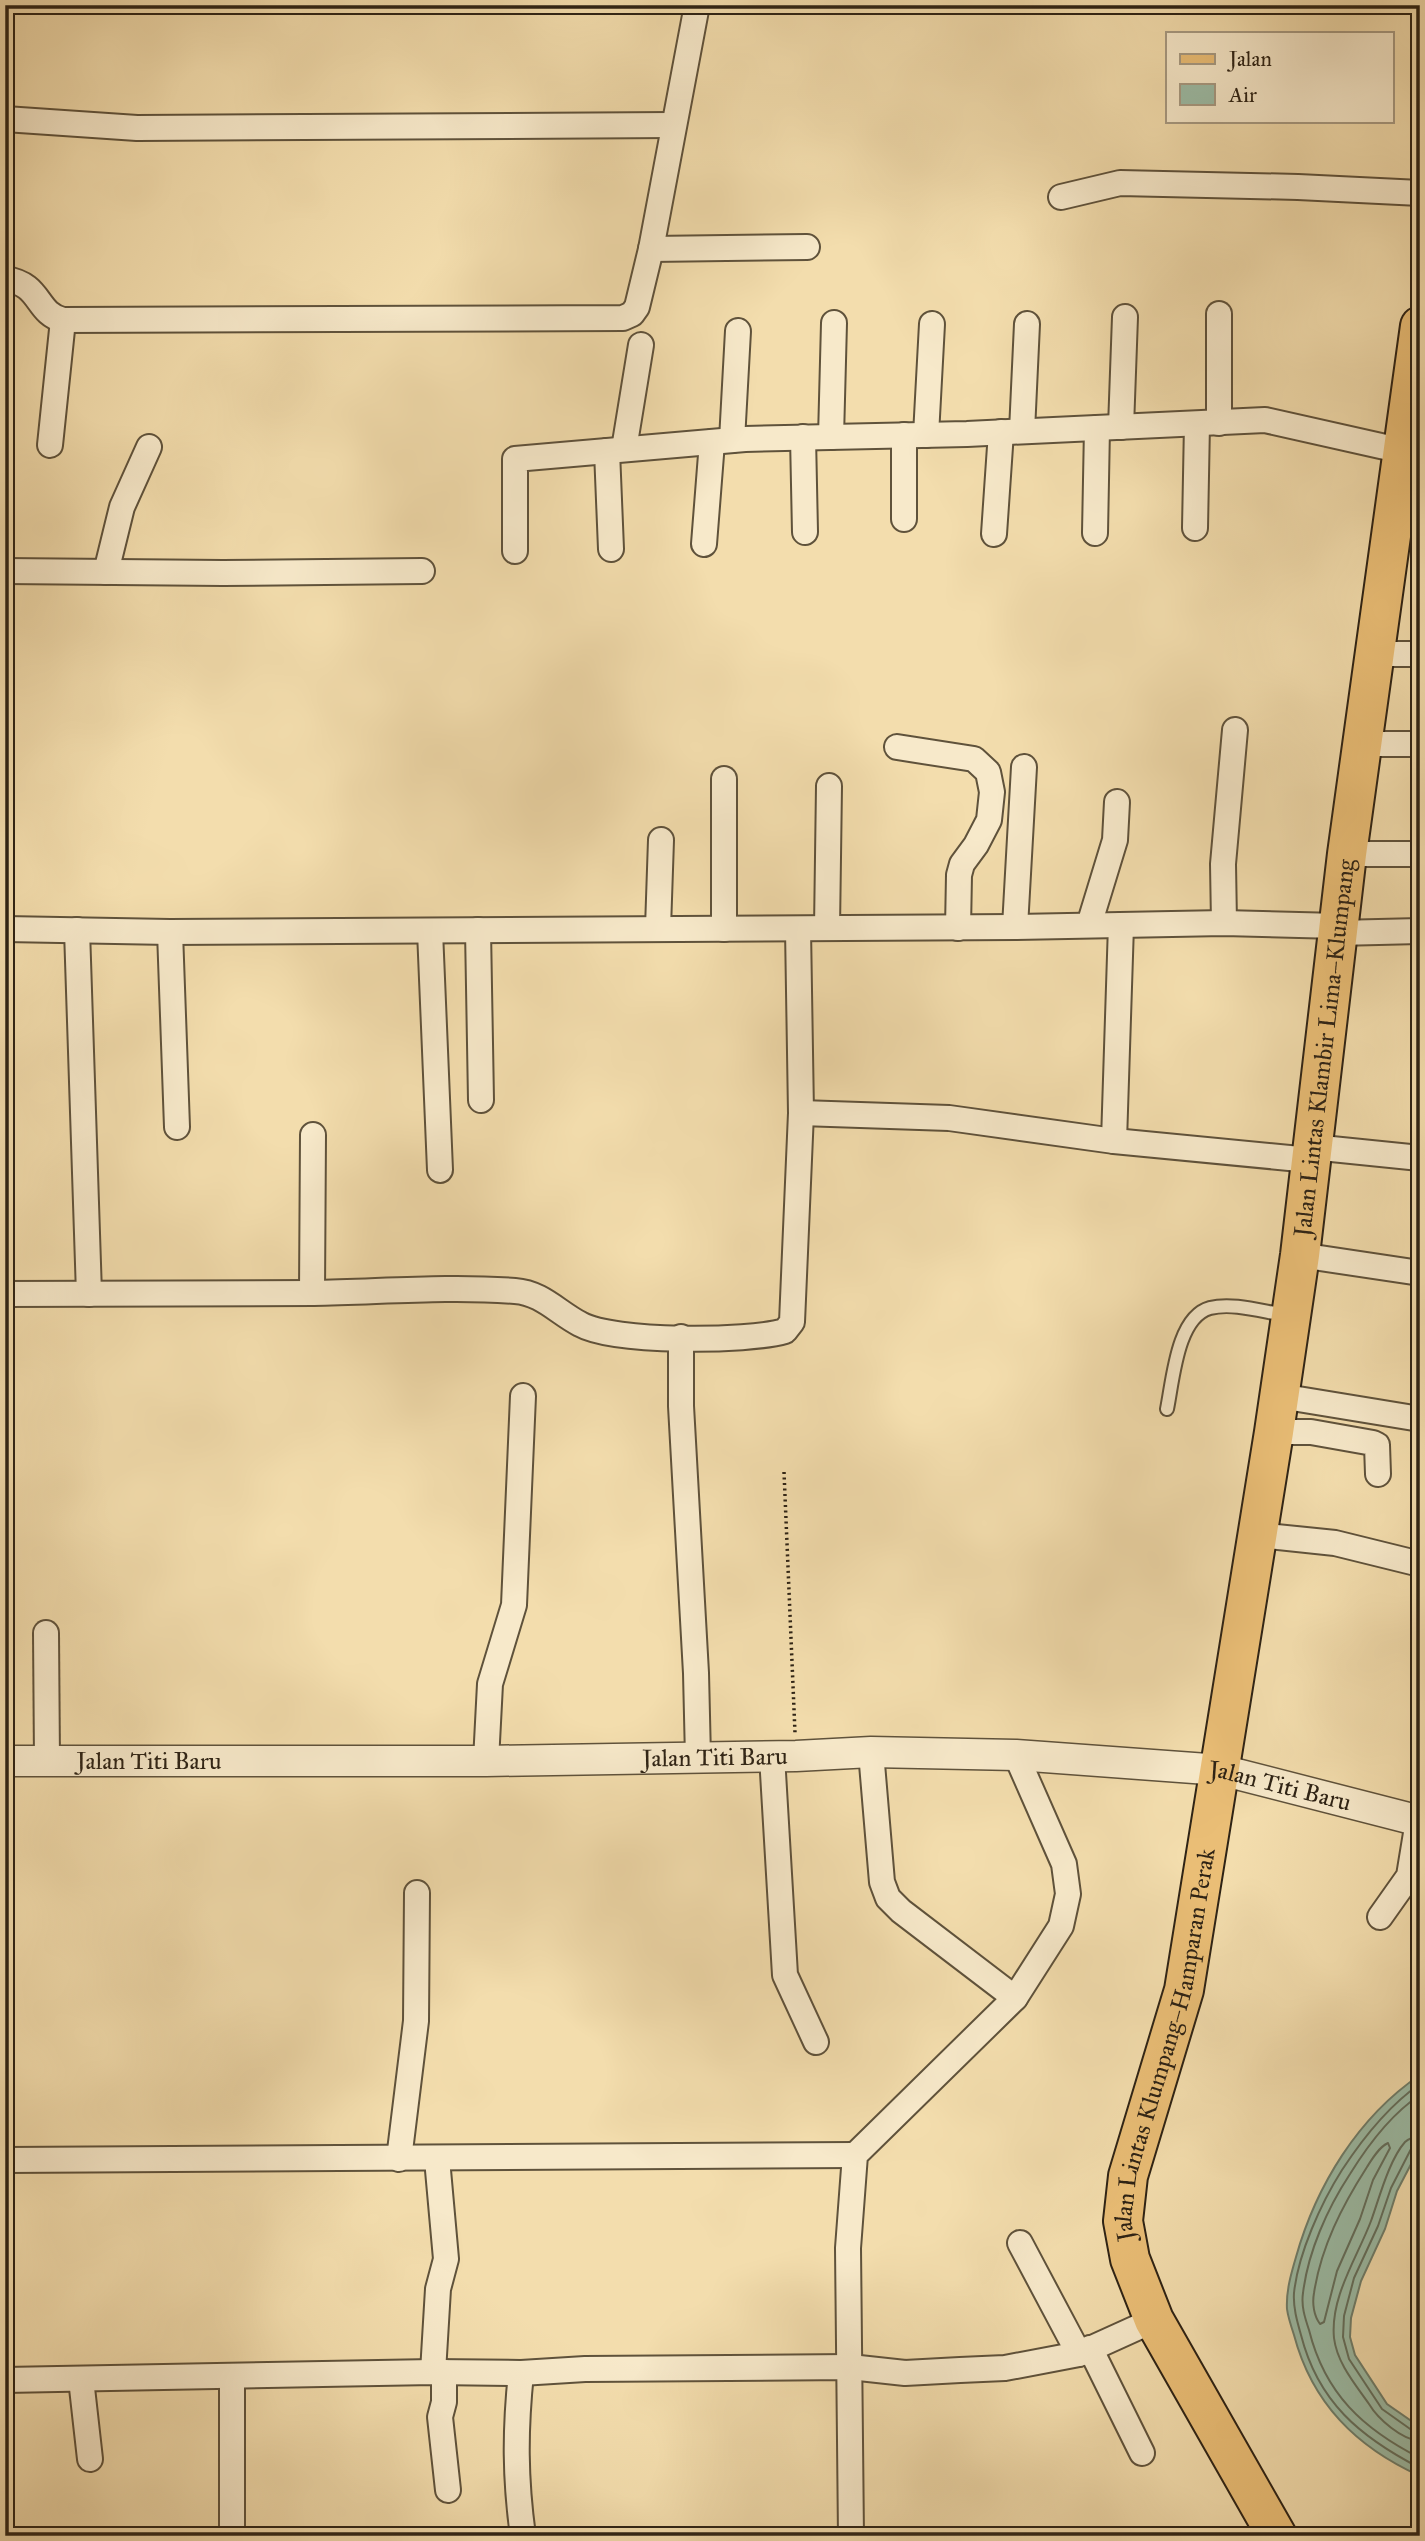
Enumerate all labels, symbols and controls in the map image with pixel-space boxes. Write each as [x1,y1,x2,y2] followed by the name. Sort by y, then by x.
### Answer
[1166,32,1394,122] legend
[1227,46,1272,72] text: Jalan
[1228,82,1257,108] text: Air
[1287,857,1361,1241] street label: Jalan Lintas Klambir Lima–Klumpang
[639,1741,788,1774] street label: Jalan Titi Baru
[73,1746,222,1776] street label: Jalan Titi Baru
[1206,1754,1355,1818] street label: Jalan Titi Baru
[1108,1845,1222,2247] street label: Jalan Lintas Klumpang–Hamparan Perak

